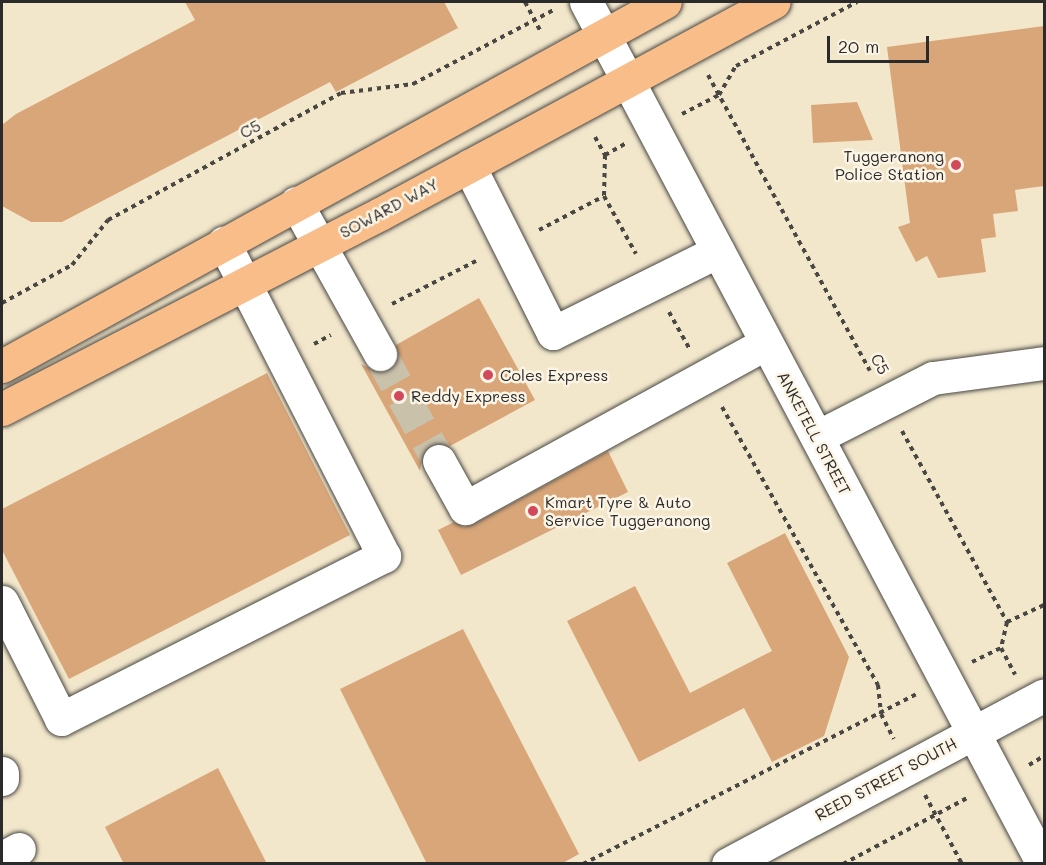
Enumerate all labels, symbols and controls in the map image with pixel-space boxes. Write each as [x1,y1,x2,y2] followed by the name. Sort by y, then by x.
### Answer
[830,24,932,62] scale bar
[838,34,879,58] text: 20 m
[236,116,264,142] street label: C5
[835,146,944,184] place label: Tuggeranong Police Station
[949,158,963,172] marker: Tuggeranong Police Station
[336,174,442,242] street label: SOWARD WAY
[867,350,893,378] street label: C5
[500,365,608,385] place label: Coles Express
[481,368,495,382] marker: Coles Express
[773,368,855,498] street label: ANKETELL STREET
[411,386,526,406] place label: Reddy Express
[392,389,406,403] marker: Reddy Express
[545,492,710,530] place label: Kmart Tyre & Auto Service Tuggeranong
[526,504,540,518] marker: Kmart Tyre & Auto Service Tuggeranong
[812,733,960,825] street label: REED STREET SOUTH

